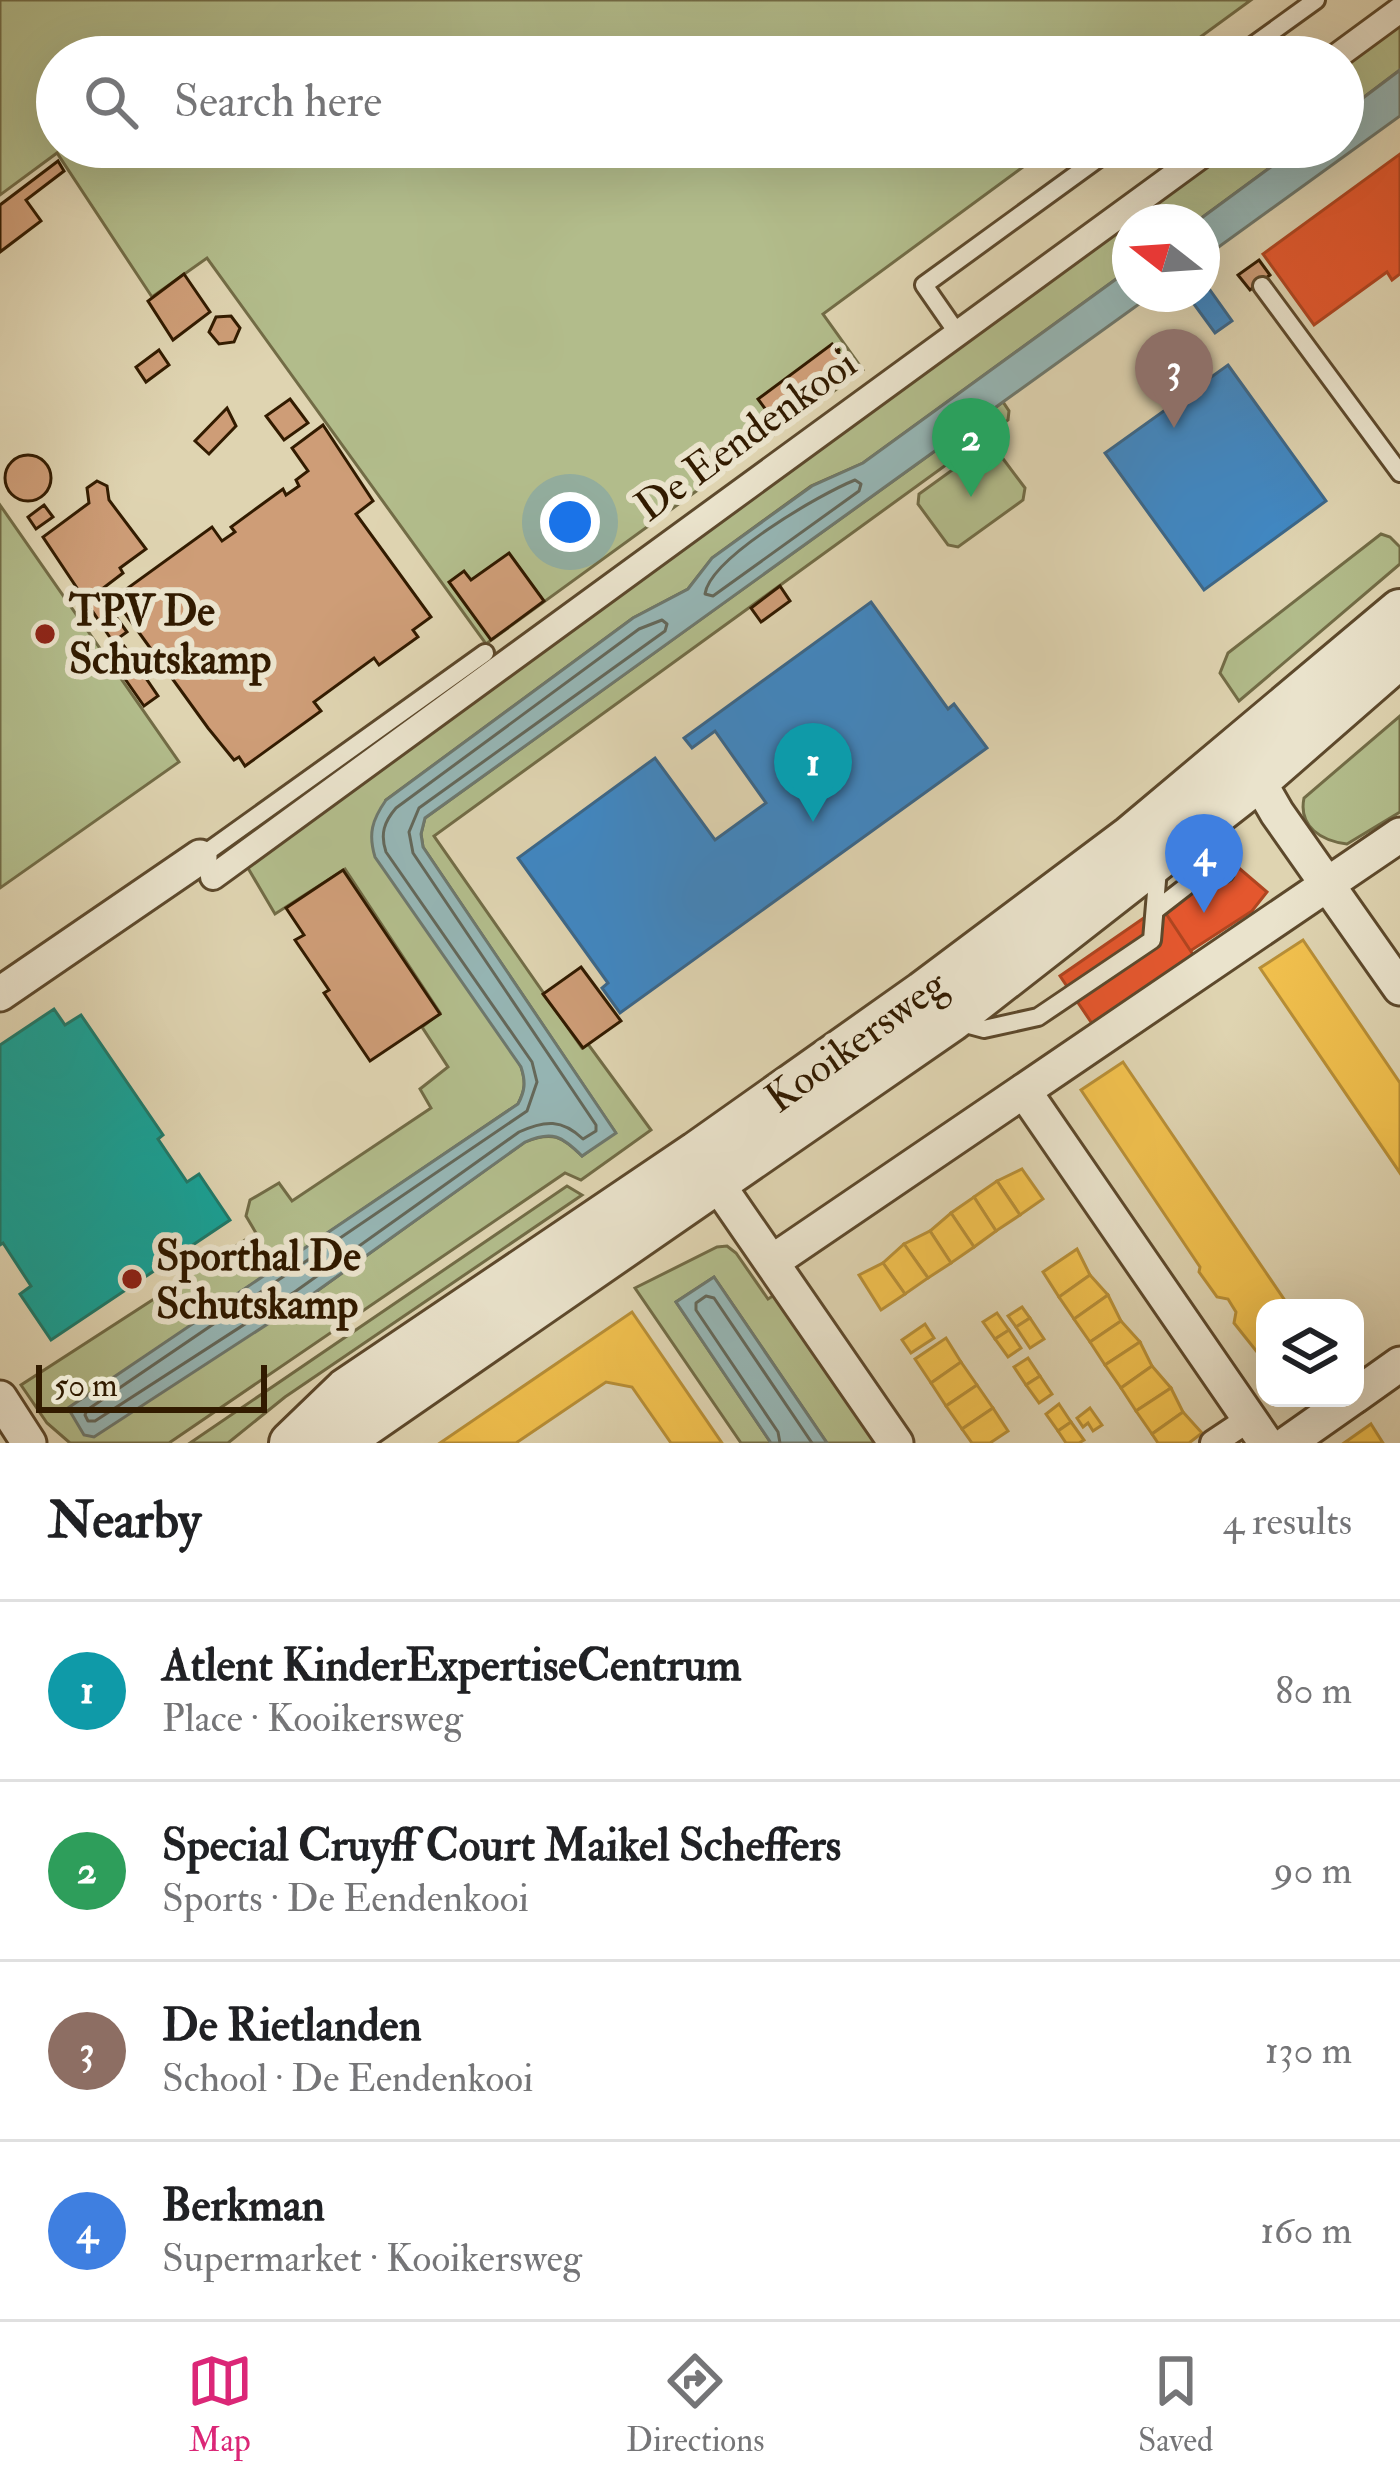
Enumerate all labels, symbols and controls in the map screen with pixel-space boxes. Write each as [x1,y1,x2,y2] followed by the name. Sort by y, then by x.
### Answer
[36,36,1364,168] search box
[78,69,144,135] icon: search
[174,74,382,130] text: Search here
[1112,204,1220,312] north arrow
[1135,329,1213,428] pin: 3
[625,338,867,533] street label: De Eendenkooi
[932,398,1010,497] pin: 2
[540,492,600,552] your location
[68,586,271,686] place label: TPV De Schutskamp
[32,621,58,647] marker: TPV De Schutskamp
[774,723,852,822] pin: 1
[1165,814,1243,913] pin: 4
[756,958,958,1125] street label: Kooikersweg
[156,1231,361,1331] place label: Sporthal De Schutskamp
[119,1266,145,1292] marker: Sporthal De Schutskamp
[1256,1299,1364,1407] map controls
[1256,1299,1364,1407] button: layers
[36,1359,267,1412] scale bar
[54,1365,118,1406] text: 50 m
[48,1489,201,1553] text: Nearby
[1223,1497,1352,1546] text: 4 results
[162,1638,741,1694] text: Atlent KinderExpertiseCentrum
[80,1666,94,1715] text: 1
[1275,1666,1352,1715] text: 80 m
[162,1694,463,1743] text: Place · Kooikersweg
[162,1818,841,1874] text: Special Cruyff Court Maikel Scheffers
[77,1846,97,1895] text: 2
[1274,1846,1352,1895] text: 90 m
[162,1874,529,1923] text: Sports · De Eendenkooi
[162,1998,422,2054] text: De Rietlanden
[80,2026,94,2075] text: 3
[1265,2026,1352,2075] text: 130 m
[162,2054,533,2103] text: School · De Eendenkooi
[162,2178,325,2234] text: Berkman
[76,2206,98,2255] text: 4
[1260,2206,1352,2255] text: 160 m
[162,2234,582,2283] text: Supermarket · Kooikersweg
[187,2348,253,2461] tab: Map
[626,2348,765,2461] tab: Directions
[1138,2348,1213,2461] tab: Saved

